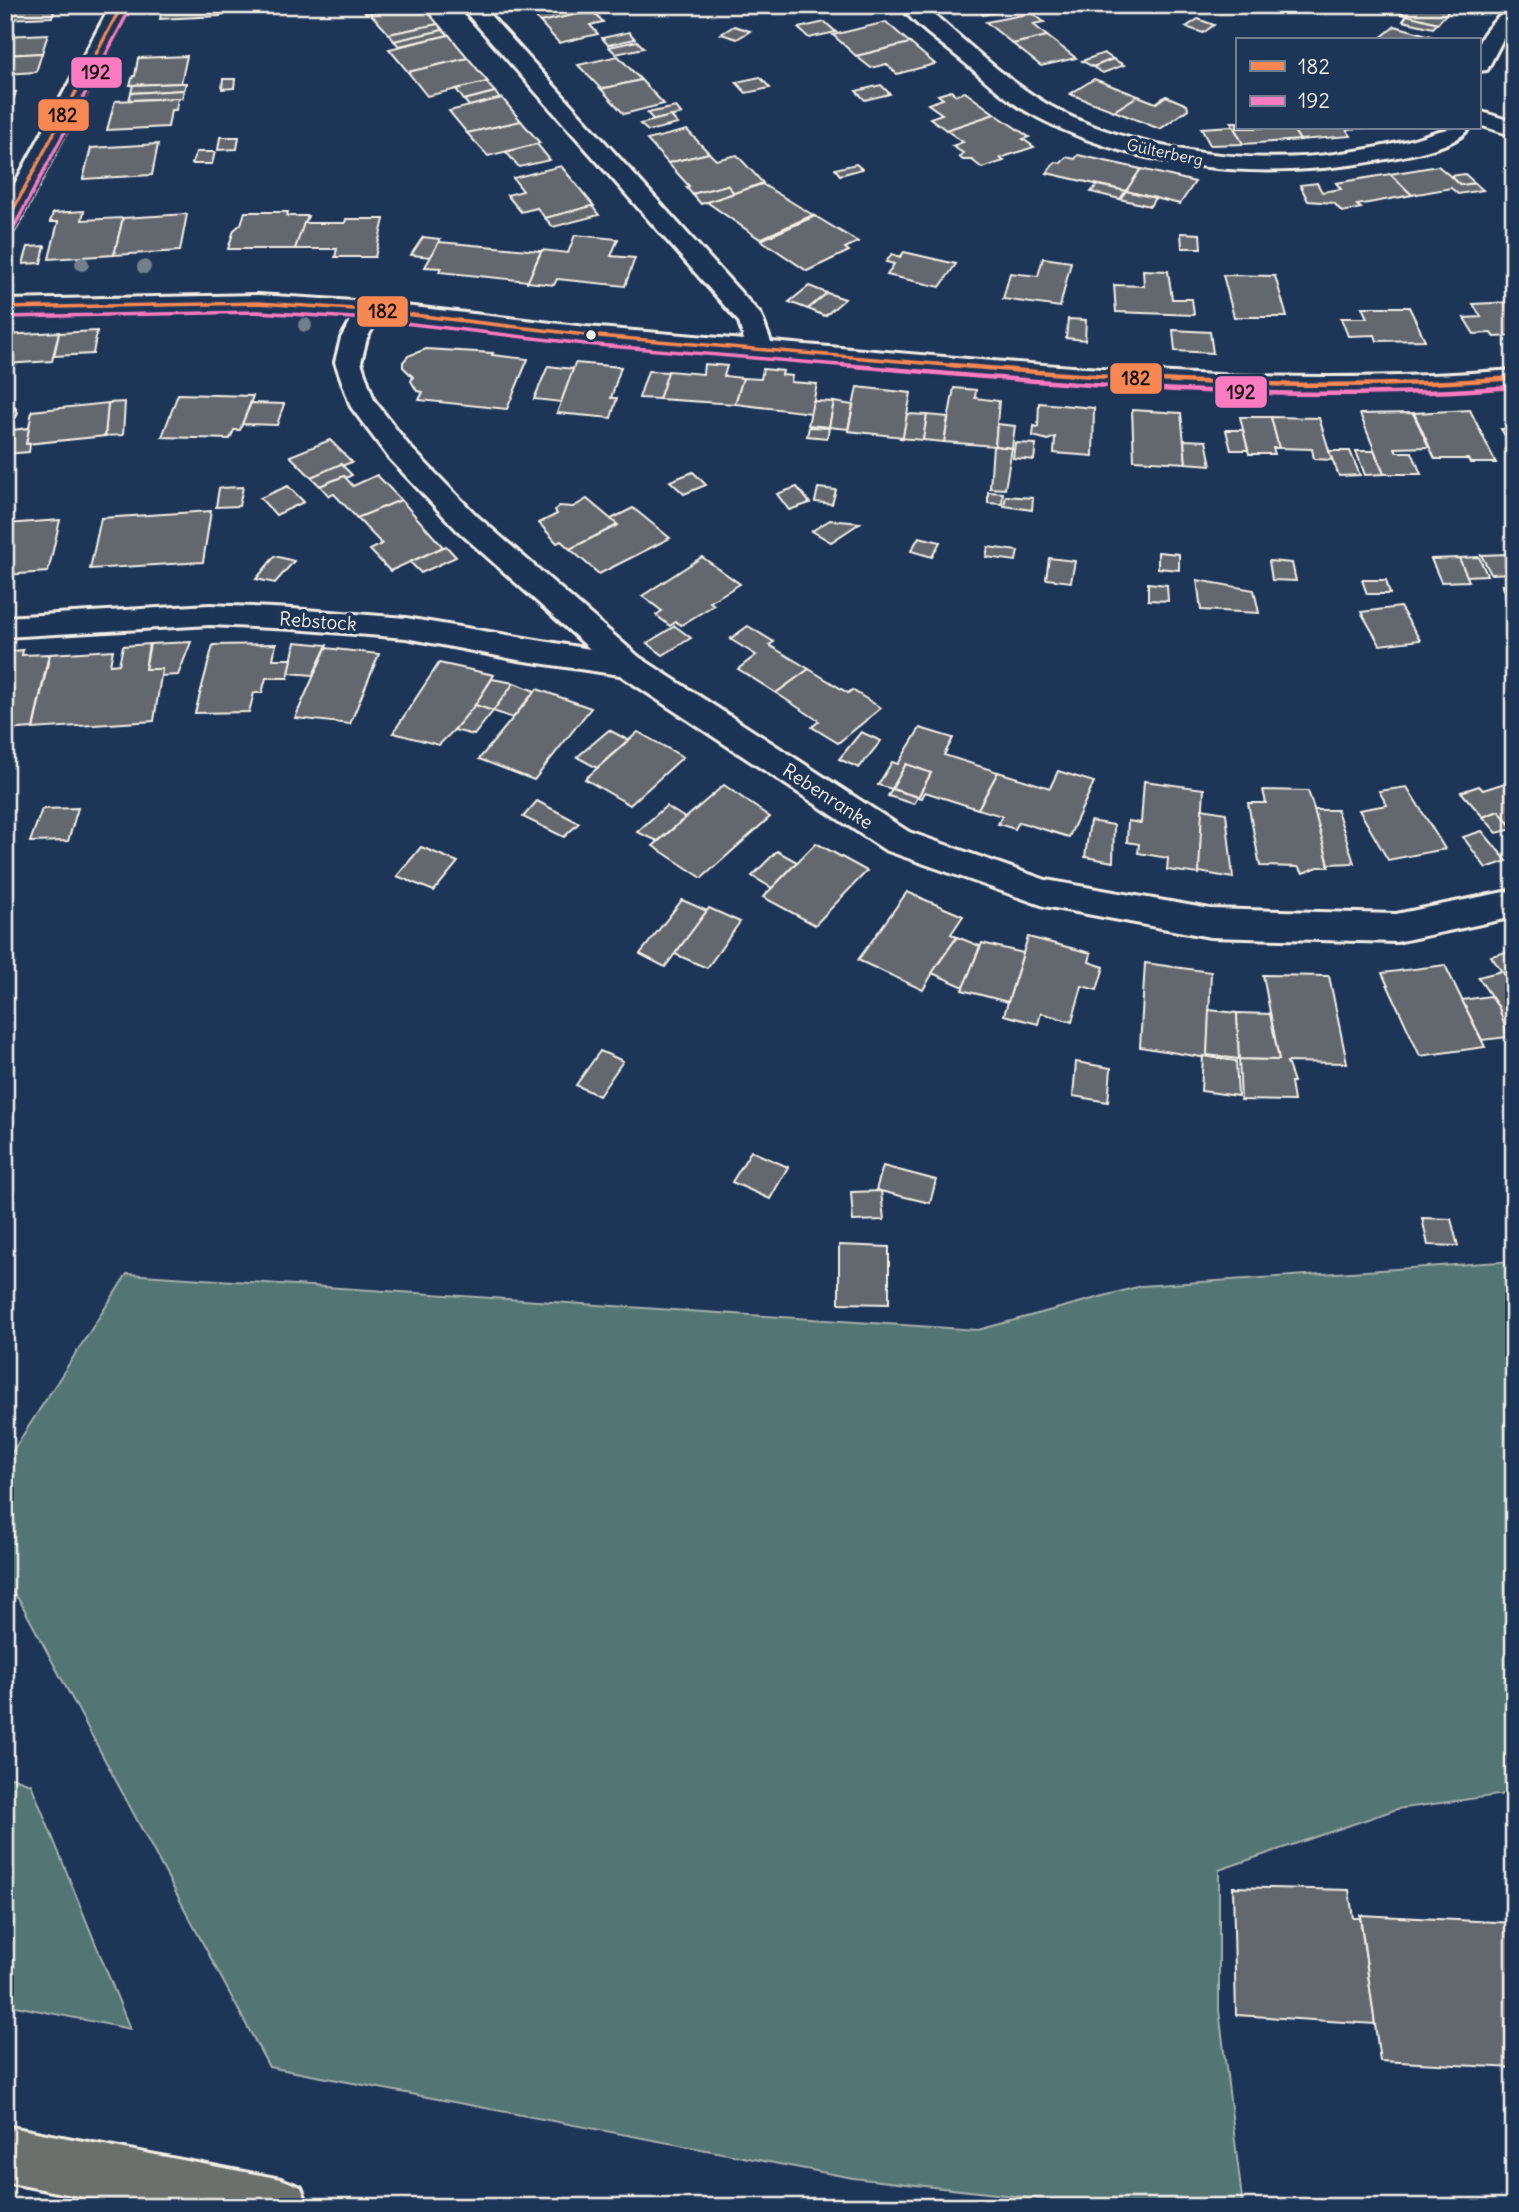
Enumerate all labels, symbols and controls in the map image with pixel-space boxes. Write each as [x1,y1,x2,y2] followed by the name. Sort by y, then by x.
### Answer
[1236,38,1480,130] legend
[1298,53,1330,80] text: 182
[70,56,123,89] line badge: 192
[82,60,110,84] text: 192
[1298,87,1330,114] text: 192
[37,98,90,132] line badge: 182
[49,103,77,127] text: 182
[1125,134,1205,170] street label: Gülterberg
[356,295,409,328] line badge: 182
[369,299,397,323] text: 182
[584,328,598,342] unlabelled marker
[1109,362,1163,395] line badge: 182
[1122,366,1150,390] text: 182
[1214,375,1268,409] line badge: 192
[1227,380,1255,404] text: 192
[278,606,358,636] street label: Rebstock
[778,758,878,834] street label: Rebenranke

